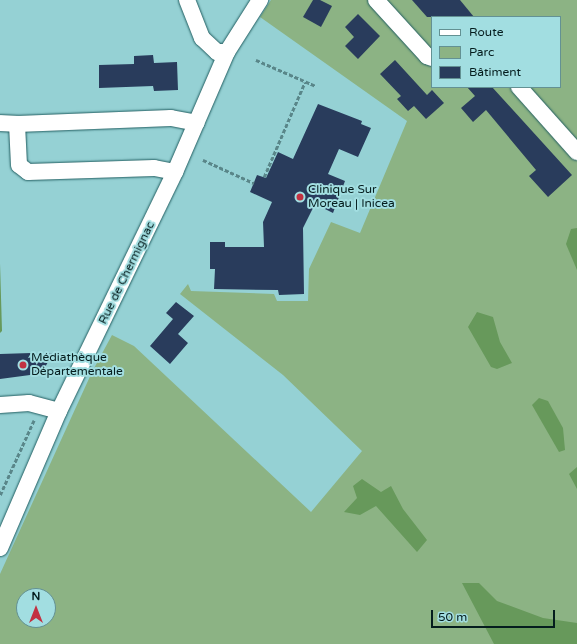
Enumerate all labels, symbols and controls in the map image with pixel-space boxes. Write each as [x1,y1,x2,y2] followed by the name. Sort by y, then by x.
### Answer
[431,16,561,88] legend
[469,25,503,39] text: Route
[469,45,494,59] text: Parc
[469,65,521,79] text: Bâtiment
[308,183,395,211] place label: Clinique Sur Moreau | Inicea
[295,192,305,202] marker: Clinique Sur Moreau | Inicea
[96,219,158,327] street label: Rue de Chermignac
[31,351,123,379] place label: Médiathèque Départementale
[18,360,28,370] marker: Médiathèque Départementale
[16,588,56,628] north arrow
[32,590,40,603] text: N
[433,602,557,628] scale bar
[438,610,467,624] text: 50 m

